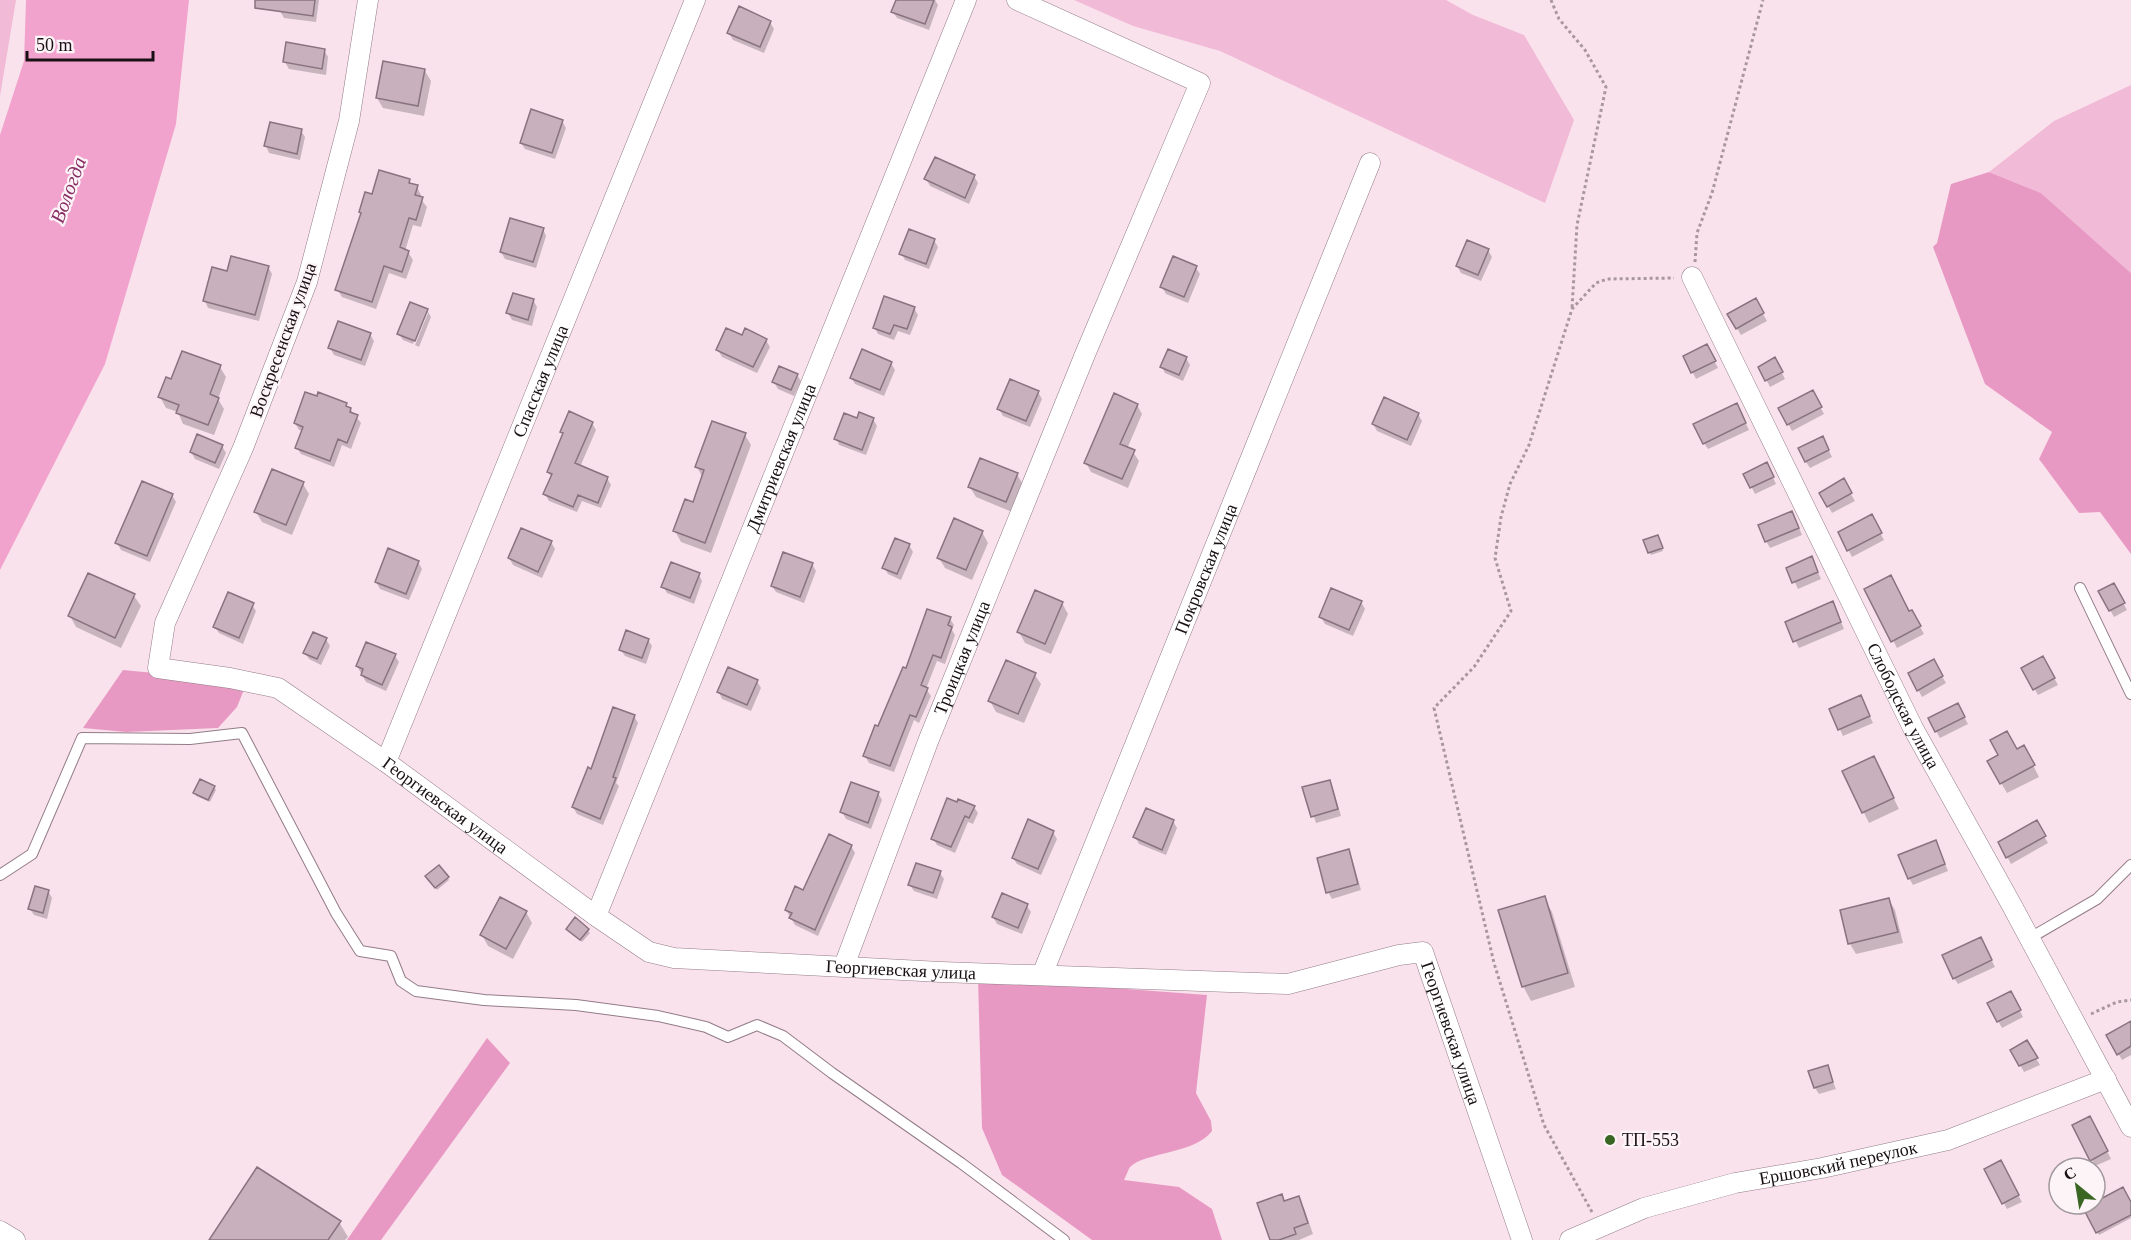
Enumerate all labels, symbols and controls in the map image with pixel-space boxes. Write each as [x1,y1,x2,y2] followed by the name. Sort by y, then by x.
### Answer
[27,24,153,62] scale bar
[36,35,73,55] text: 50 m
[46,154,90,226] water label: Вологда
[246,260,320,420] street label: Воскресенская улица
[509,322,572,440] street label: Спасская улица
[742,381,820,535] street label: Дмитриевская улица
[1171,501,1241,637] street label: Покровская улица
[930,598,994,718] street label: Троицкая улица
[1863,640,1944,772] street label: Слободская улица
[379,753,512,858] street label: Георгиевская улица
[825,956,976,983] street label: Георгиевская улица
[1417,959,1485,1107] street label: Георгиевская улица
[1622,1130,1679,1150] place label: ТП-553
[1603,1133,1617,1147] marker: ТП-553
[1757,1137,1919,1189] street label: Ершовский переулок
[2047,1156,2107,1216] north arrow
[2060,1163,2079,1184] text: С

